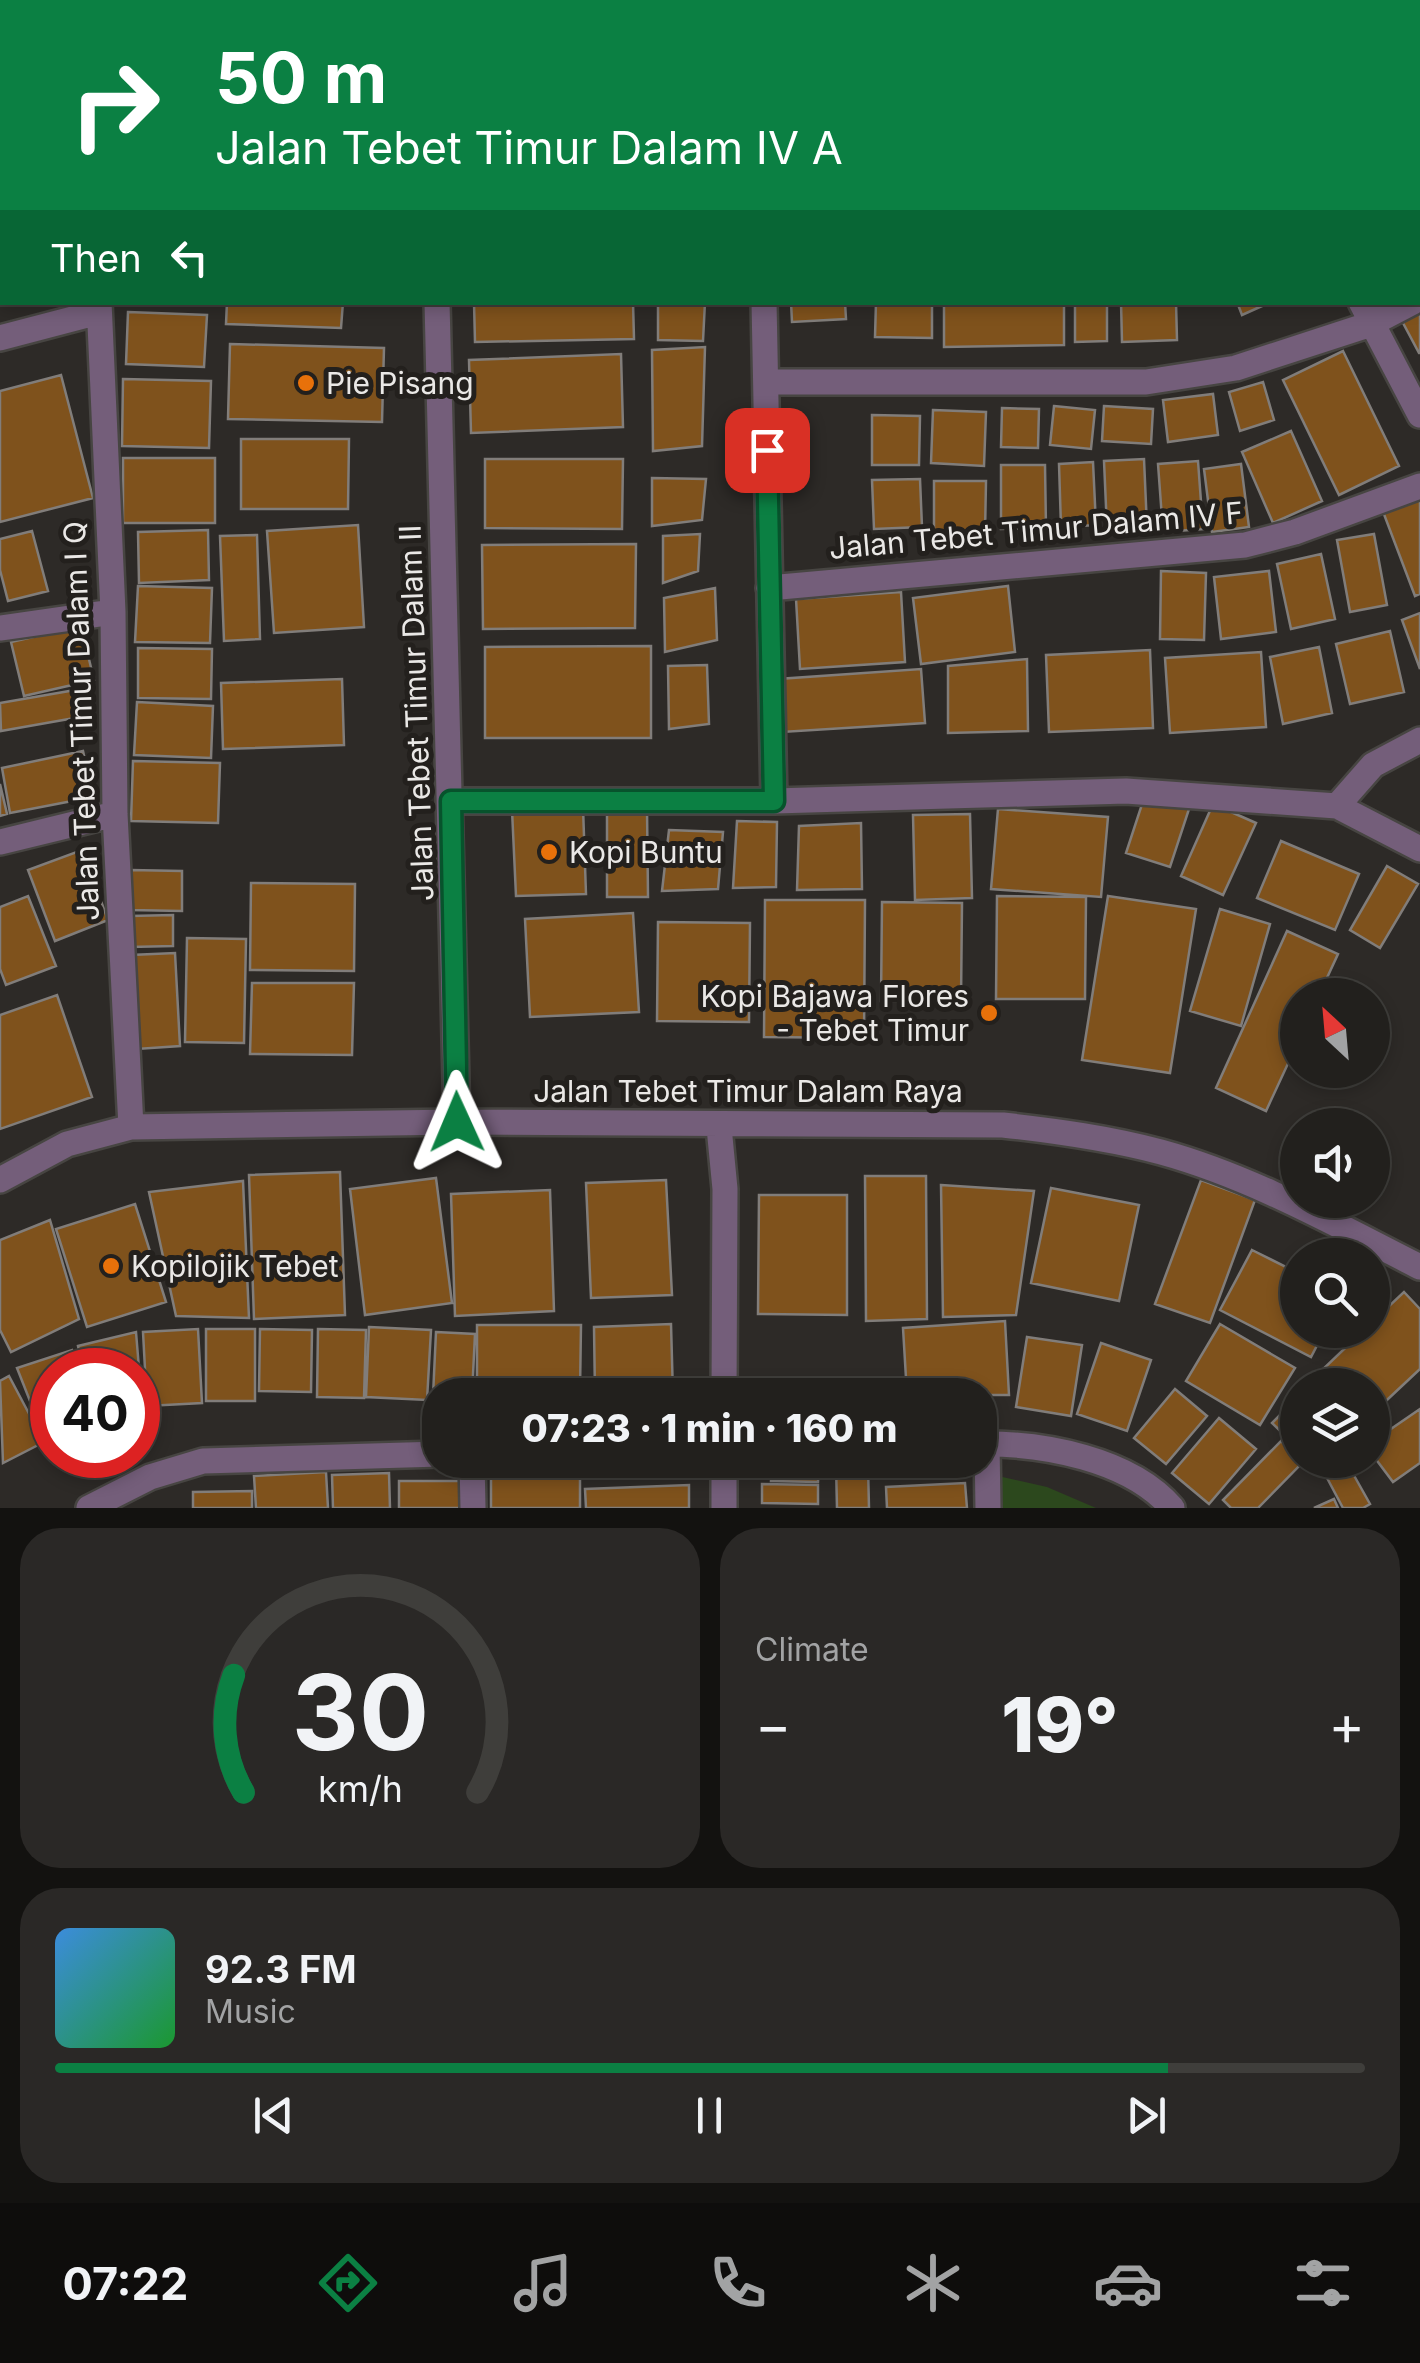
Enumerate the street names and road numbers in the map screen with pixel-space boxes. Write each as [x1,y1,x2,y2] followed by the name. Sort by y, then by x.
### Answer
[827,494,1245,566] street label: Jalan Tebet Timur Dalam IV F
[56,520,106,922] street label: Jalan Tebet Timur Dalam I Q
[391,524,441,902] street label: Jalan Tebet Timur Dalam II
[533,1073,963,1109] street label: Jalan Tebet Timur Dalam Raya

